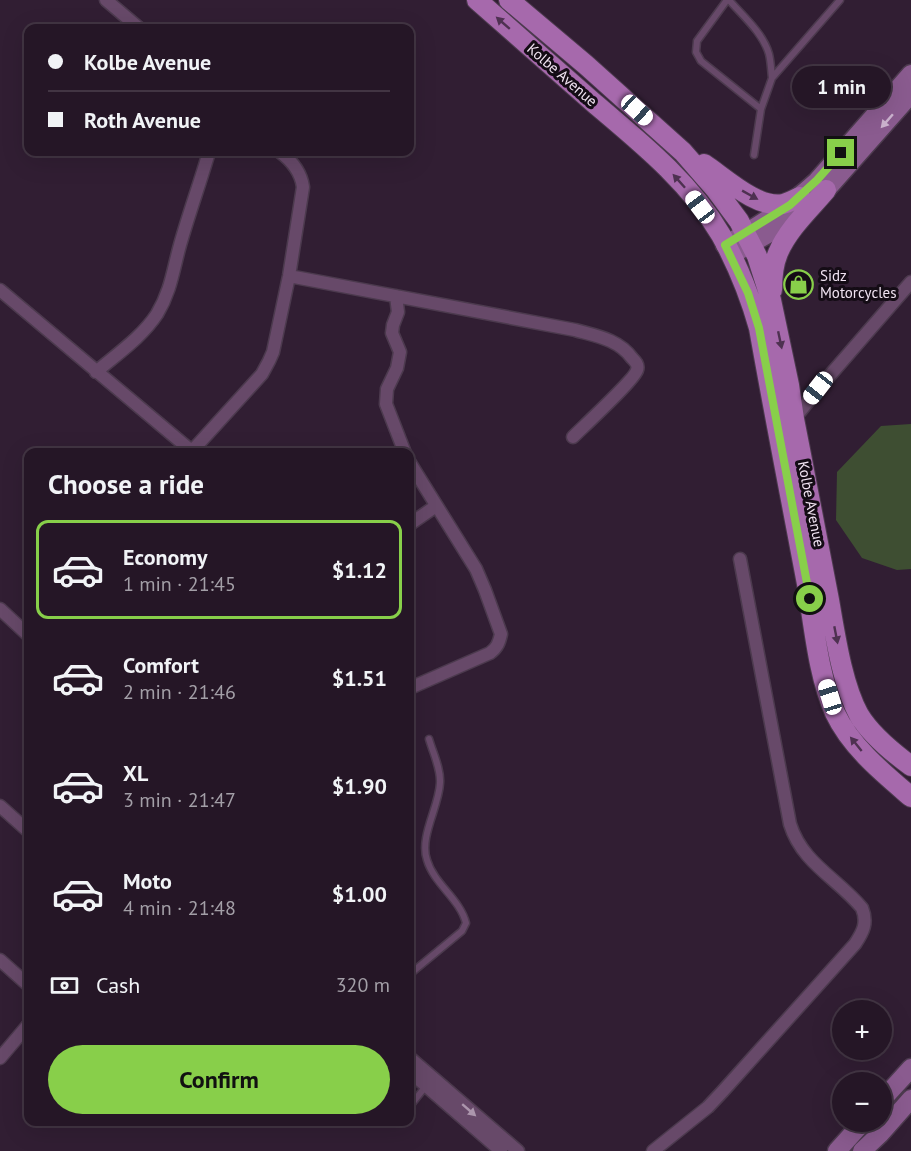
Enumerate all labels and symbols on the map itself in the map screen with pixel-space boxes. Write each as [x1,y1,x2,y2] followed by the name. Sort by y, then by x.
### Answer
[496,17,511,30] one-way arrow
[523,39,601,110] street label: Kolbe Avenue
[792,66,890,108] callout: 1 min
[618,91,656,129] car
[881,113,894,128] one-way arrow
[827,139,854,166] route end
[672,173,686,188] one-way arrow
[682,187,718,227] car
[742,190,759,200] one-way arrow
[820,266,896,302] place label: Sidz Motorcycles
[783,269,815,301] shop icon: Sidz Motorcycles
[776,331,785,350] one-way arrow
[800,368,836,408] car
[794,459,829,548] street label: Kolbe Avenue
[796,585,823,612] route start
[831,625,840,644] one-way arrow
[816,677,844,717] car
[851,737,863,752] one-way arrow
[461,1103,476,1116] one-way arrow

